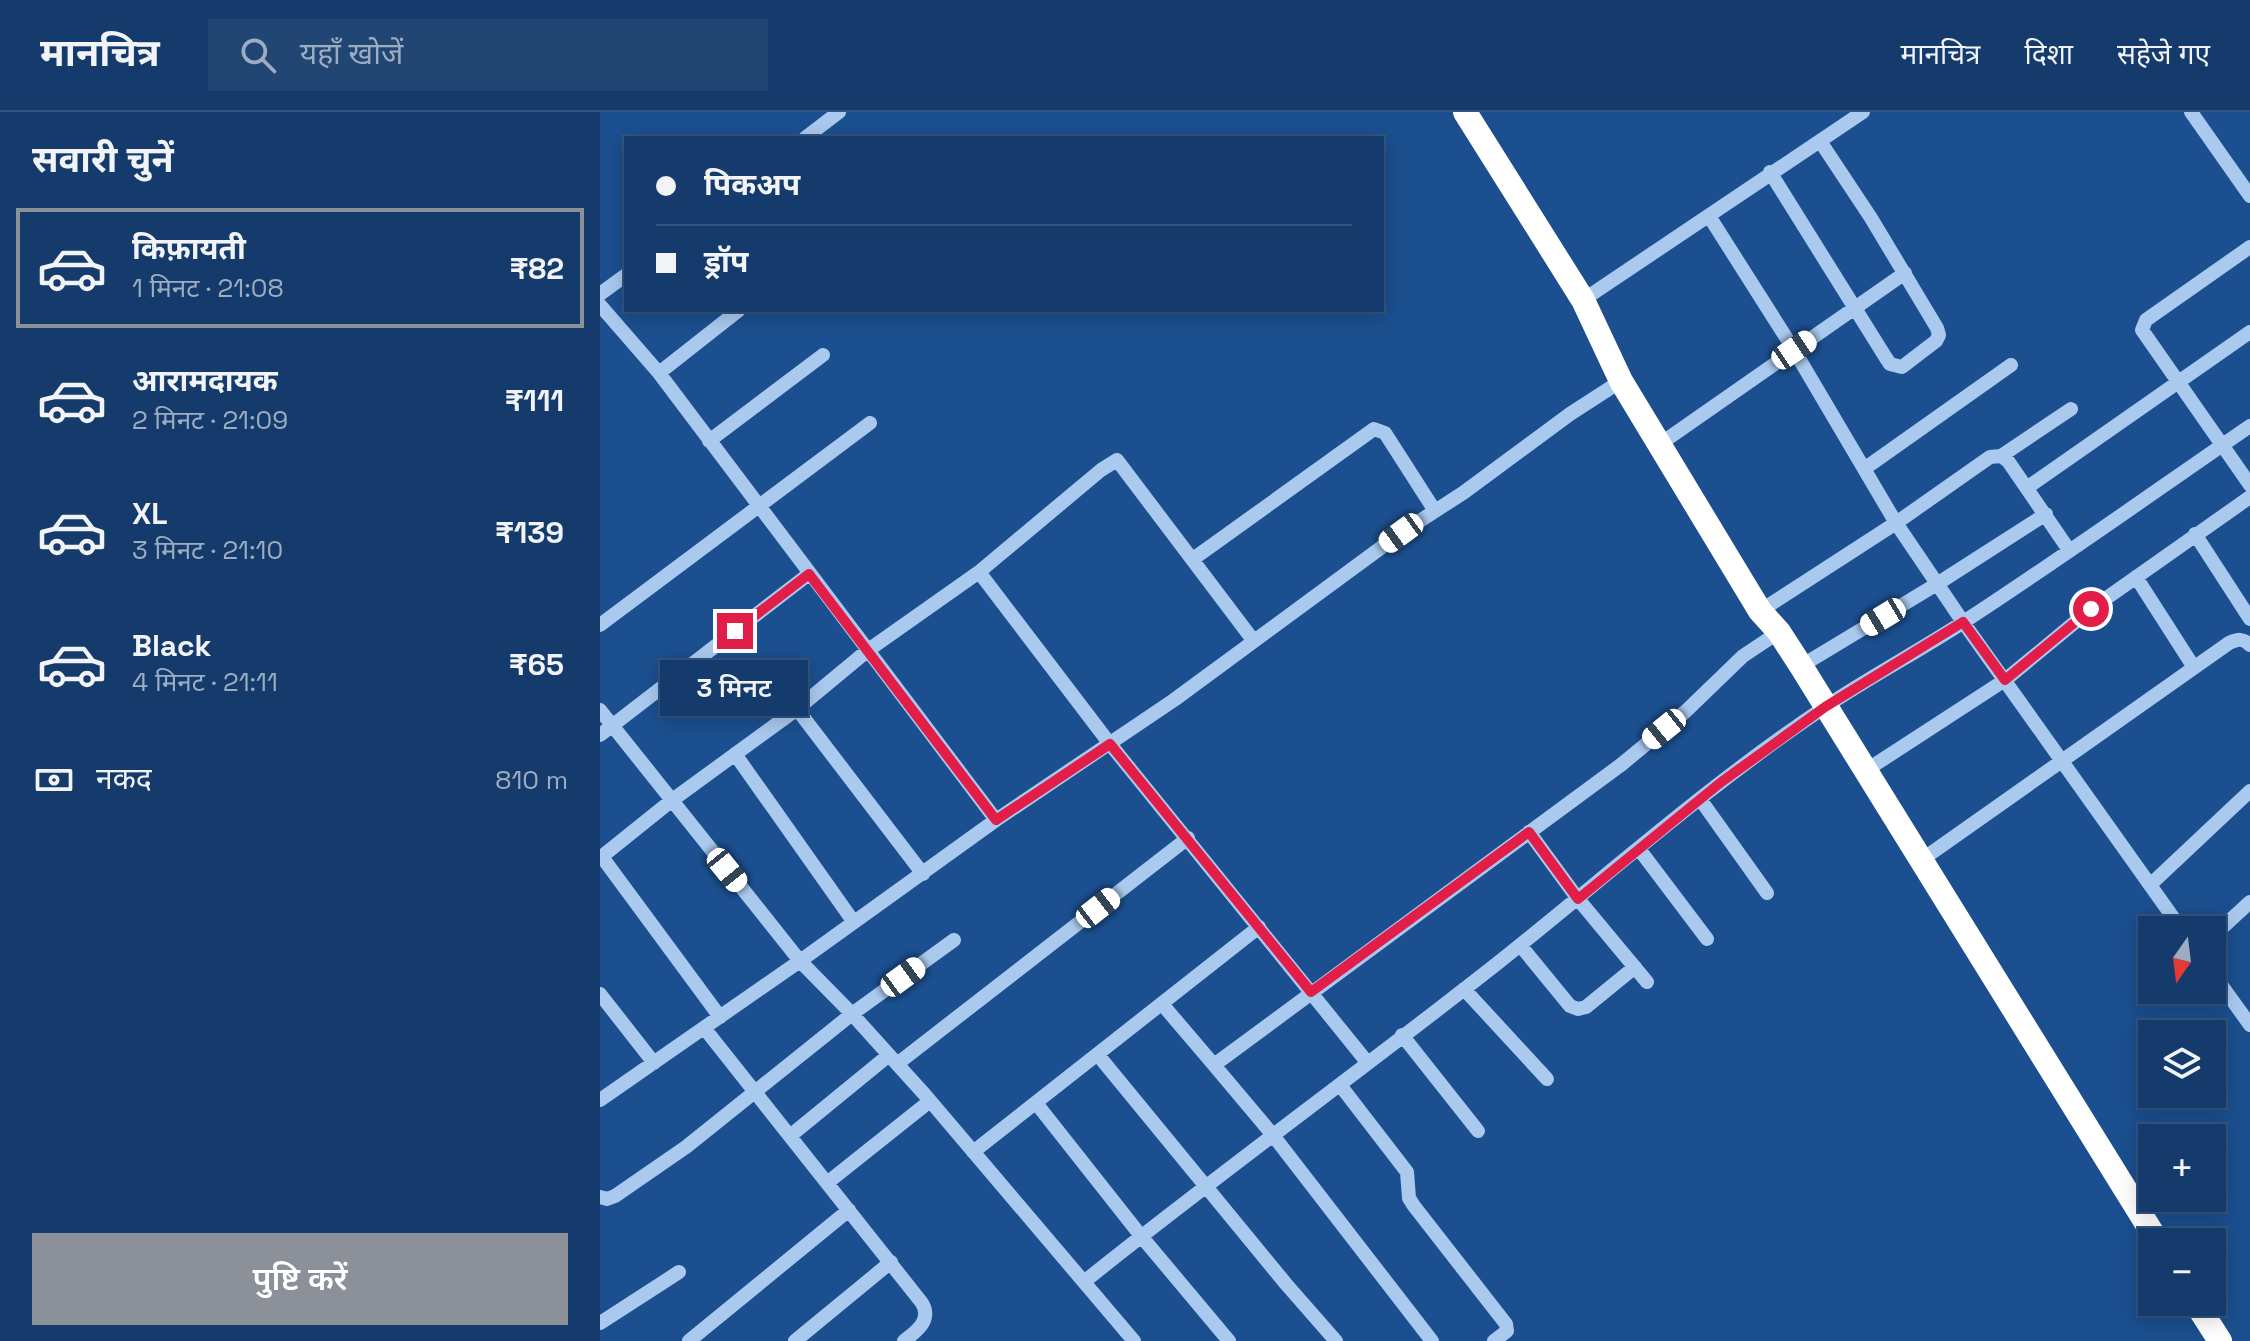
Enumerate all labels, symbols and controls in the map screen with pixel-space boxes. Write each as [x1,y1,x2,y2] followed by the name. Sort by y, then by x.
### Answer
[208,19,768,91] search box
[40,29,160,77] text: मानचित्र
[236,33,280,77] icon: search
[300,34,403,73] text: यहाँ खोजें
[1901,36,1981,72] text: मानचित्र
[2025,36,2073,72] text: दिशा
[2117,36,2210,72] text: सहेजे गए
[32,137,174,183] text: सवारी चुनें
[704,165,800,204] text: पिकअप
[132,229,246,268] text: किफ़ायती
[36,232,108,304] icon: car
[704,242,748,281] text: ड्रॉप
[510,249,564,288] text: ₹82
[132,271,284,305] text: 1 मिनट · 21:08
[1767,327,1821,373] car
[132,361,278,400] text: आरामदायक
[36,364,108,436] icon: car
[505,381,564,420] text: ₹111
[132,403,288,437] text: 2 मिनट · 21:09
[132,494,168,533] text: XL
[36,496,108,568] icon: car
[1375,509,1427,557] car
[495,513,564,552] text: ₹139
[132,533,283,567] text: 3 मिनट · 21:10
[2073,591,2109,627] route start
[1856,594,1910,640] car
[717,613,753,649] route end
[132,626,211,665] text: Black
[36,628,108,700] icon: car
[509,645,564,684] text: ₹65
[661,659,809,715] callout: 3 मिनट
[132,665,278,699] text: 4 मिनट · 21:11
[696,671,772,705] text: 3 मिनट
[1638,705,1690,753] car
[32,758,76,802] icon: cash
[96,759,152,798] text: नकद
[495,763,568,797] text: 810 m
[703,844,751,896] car
[1072,884,1124,932] car
[2138,916,2226,1004] north arrow
[2138,916,2226,1316] map controls
[877,953,929,1001] car
[2138,1020,2226,1108] button: layers
[2138,1124,2226,1212] button: +
[2138,1228,2226,1316] button: −
[32,1233,568,1325] button: पुष्टि करें

